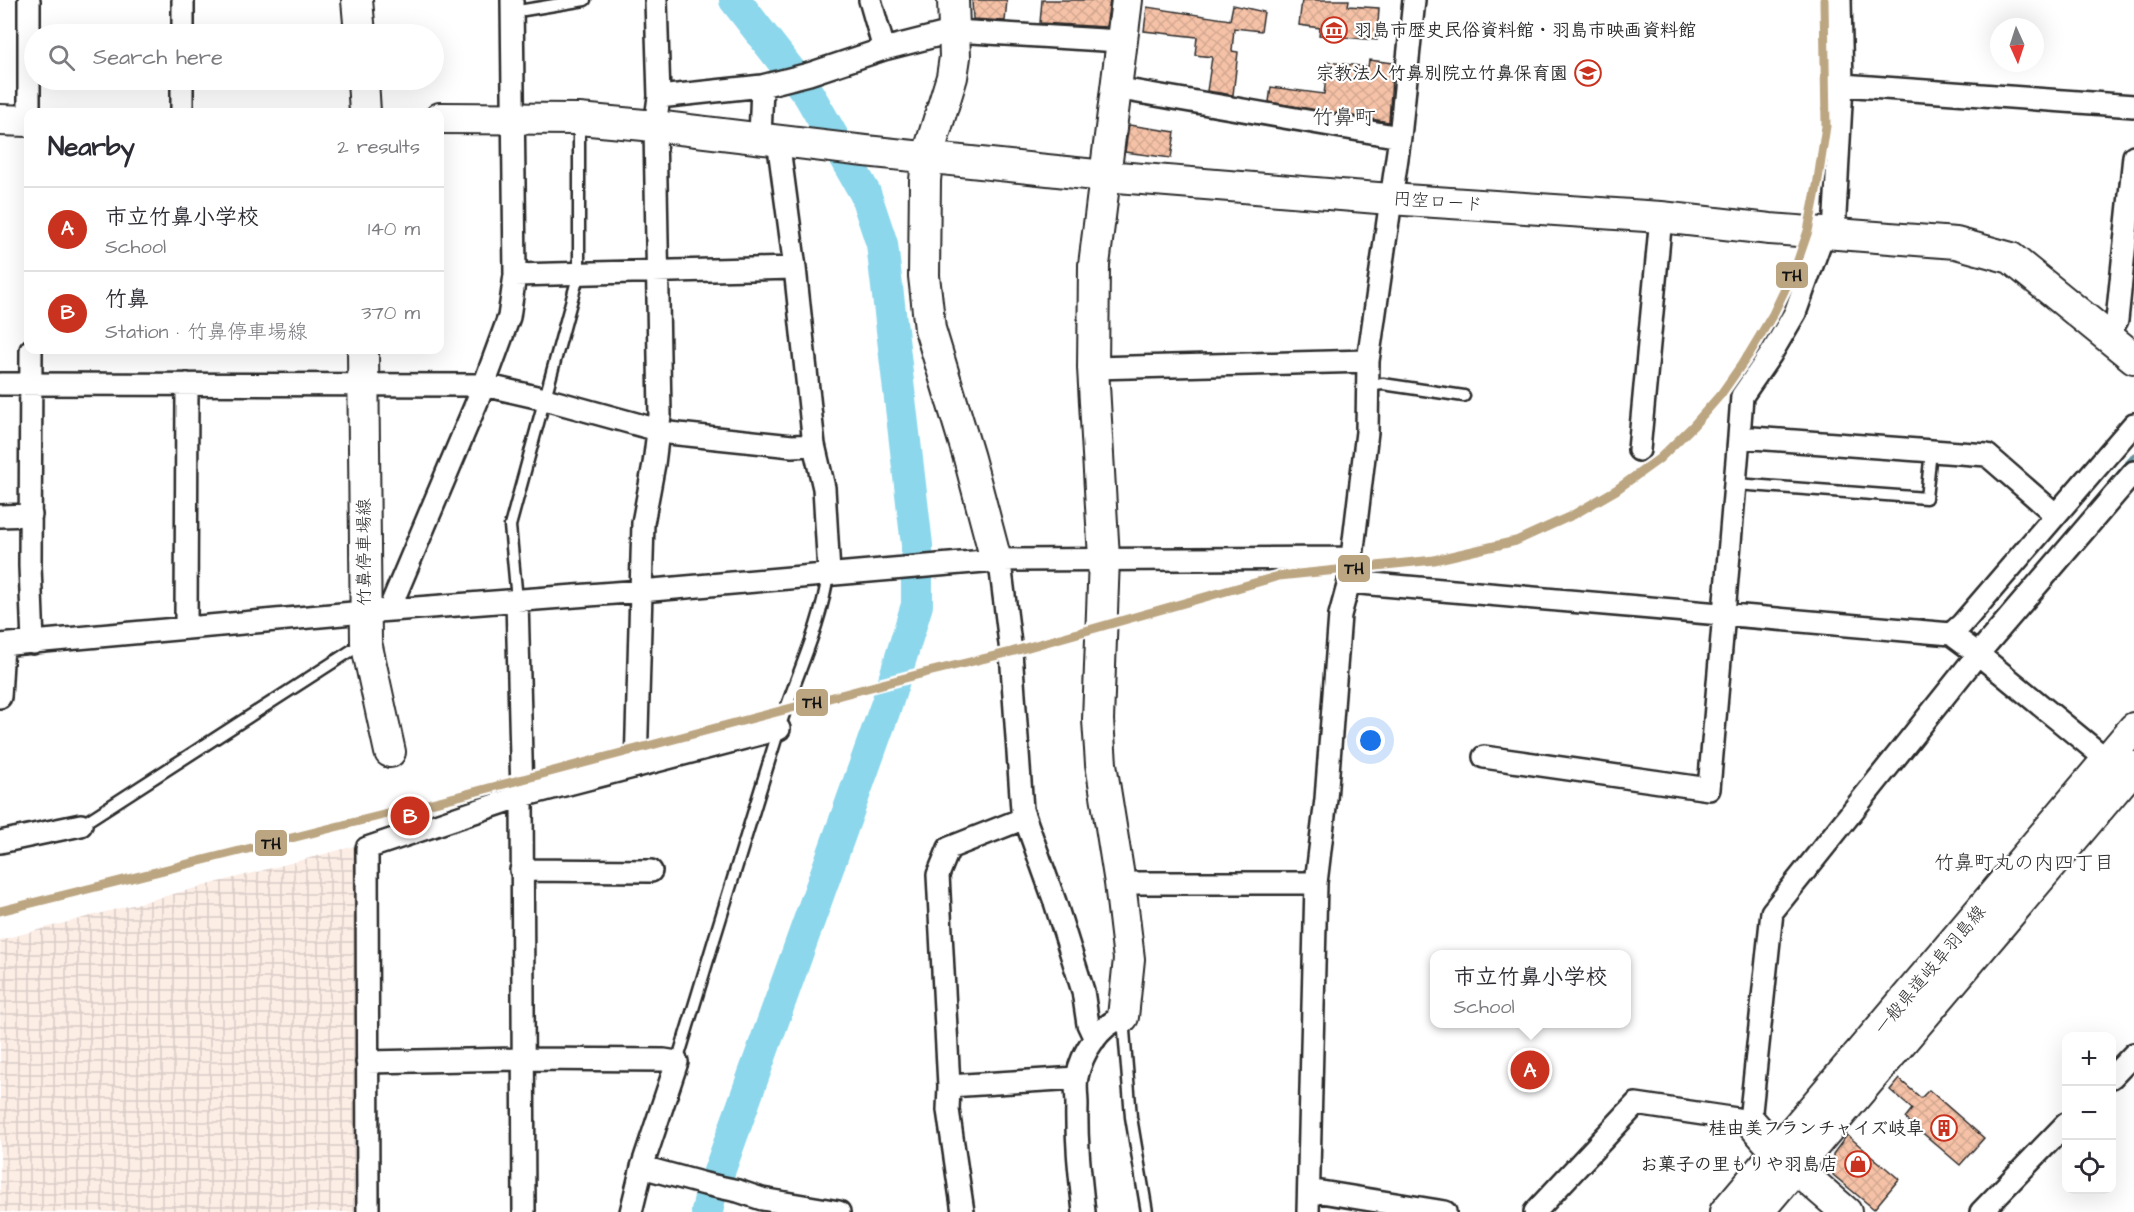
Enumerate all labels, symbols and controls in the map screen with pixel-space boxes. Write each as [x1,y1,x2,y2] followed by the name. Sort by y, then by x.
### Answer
[1319,15,1349,45] museum icon: 羽島市歴史民俗資料館・羽島市映画資料館
[1354,18,1696,43] place label: 羽島市歴史民俗資料館・羽島市映画資料館
[1990,18,2044,72] north arrow
[24,24,444,90] search box
[45,41,78,74] icon: search
[93,42,223,73] text: Search here
[1573,58,1603,88] school or university icon: 宗教法人竹鼻別院立竹鼻保育園
[1316,61,1568,86] place label: 宗教法人竹鼻別院立竹鼻保育園
[1313,103,1376,132] district label: 竹鼻町
[48,129,135,165] text: Nearby
[337,133,420,161] text: 2 results
[1392,186,1484,218] street label: 円空ロード
[105,202,259,233] text: 市立竹鼻小学校
[61,215,74,243] text: A
[368,215,420,243] text: 140 m
[105,233,166,261] text: School
[1775,261,1809,289] line badge: TH
[1781,265,1802,287] text: TH
[105,284,149,315] text: 竹鼻
[60,299,75,327] text: B
[361,299,420,327] text: 370 m
[105,318,307,346] text: Station · 竹鼻停車場線
[352,498,377,606] street label: 竹鼻停車場線
[1337,554,1371,583] line badge: TH
[1343,558,1364,580] text: TH
[795,688,829,717] line badge: TH
[801,692,822,714] text: TH
[1356,726,1385,755] your location
[390,794,430,838] pin: B
[254,829,288,857] line badge: TH
[260,833,281,855] text: TH
[1934,849,2114,877] district label: 竹鼻町丸の内四丁目
[1868,900,1992,1040] street label: 一般県道岐阜羽島線
[1430,950,1631,1028] popup
[1453,962,1608,993] text: 市立竹鼻小学校
[1453,993,1515,1021] text: School
[2062,1032,2116,1194] map controls
[2062,1032,2116,1086] button: +
[1510,1048,1550,1092] pin: A
[2062,1086,2116,1140] button: −
[1929,1113,1959,1143] building icon: 桂由美フランチャイズ岐阜
[1709,1116,1924,1141] place label: 桂由美フランチャイズ岐阜
[2062,1140,2116,1194] button: locate
[1843,1149,1873,1179] shop icon: お菓子の里もりや羽島店
[1640,1152,1838,1177] place label: お菓子の里もりや羽島店

